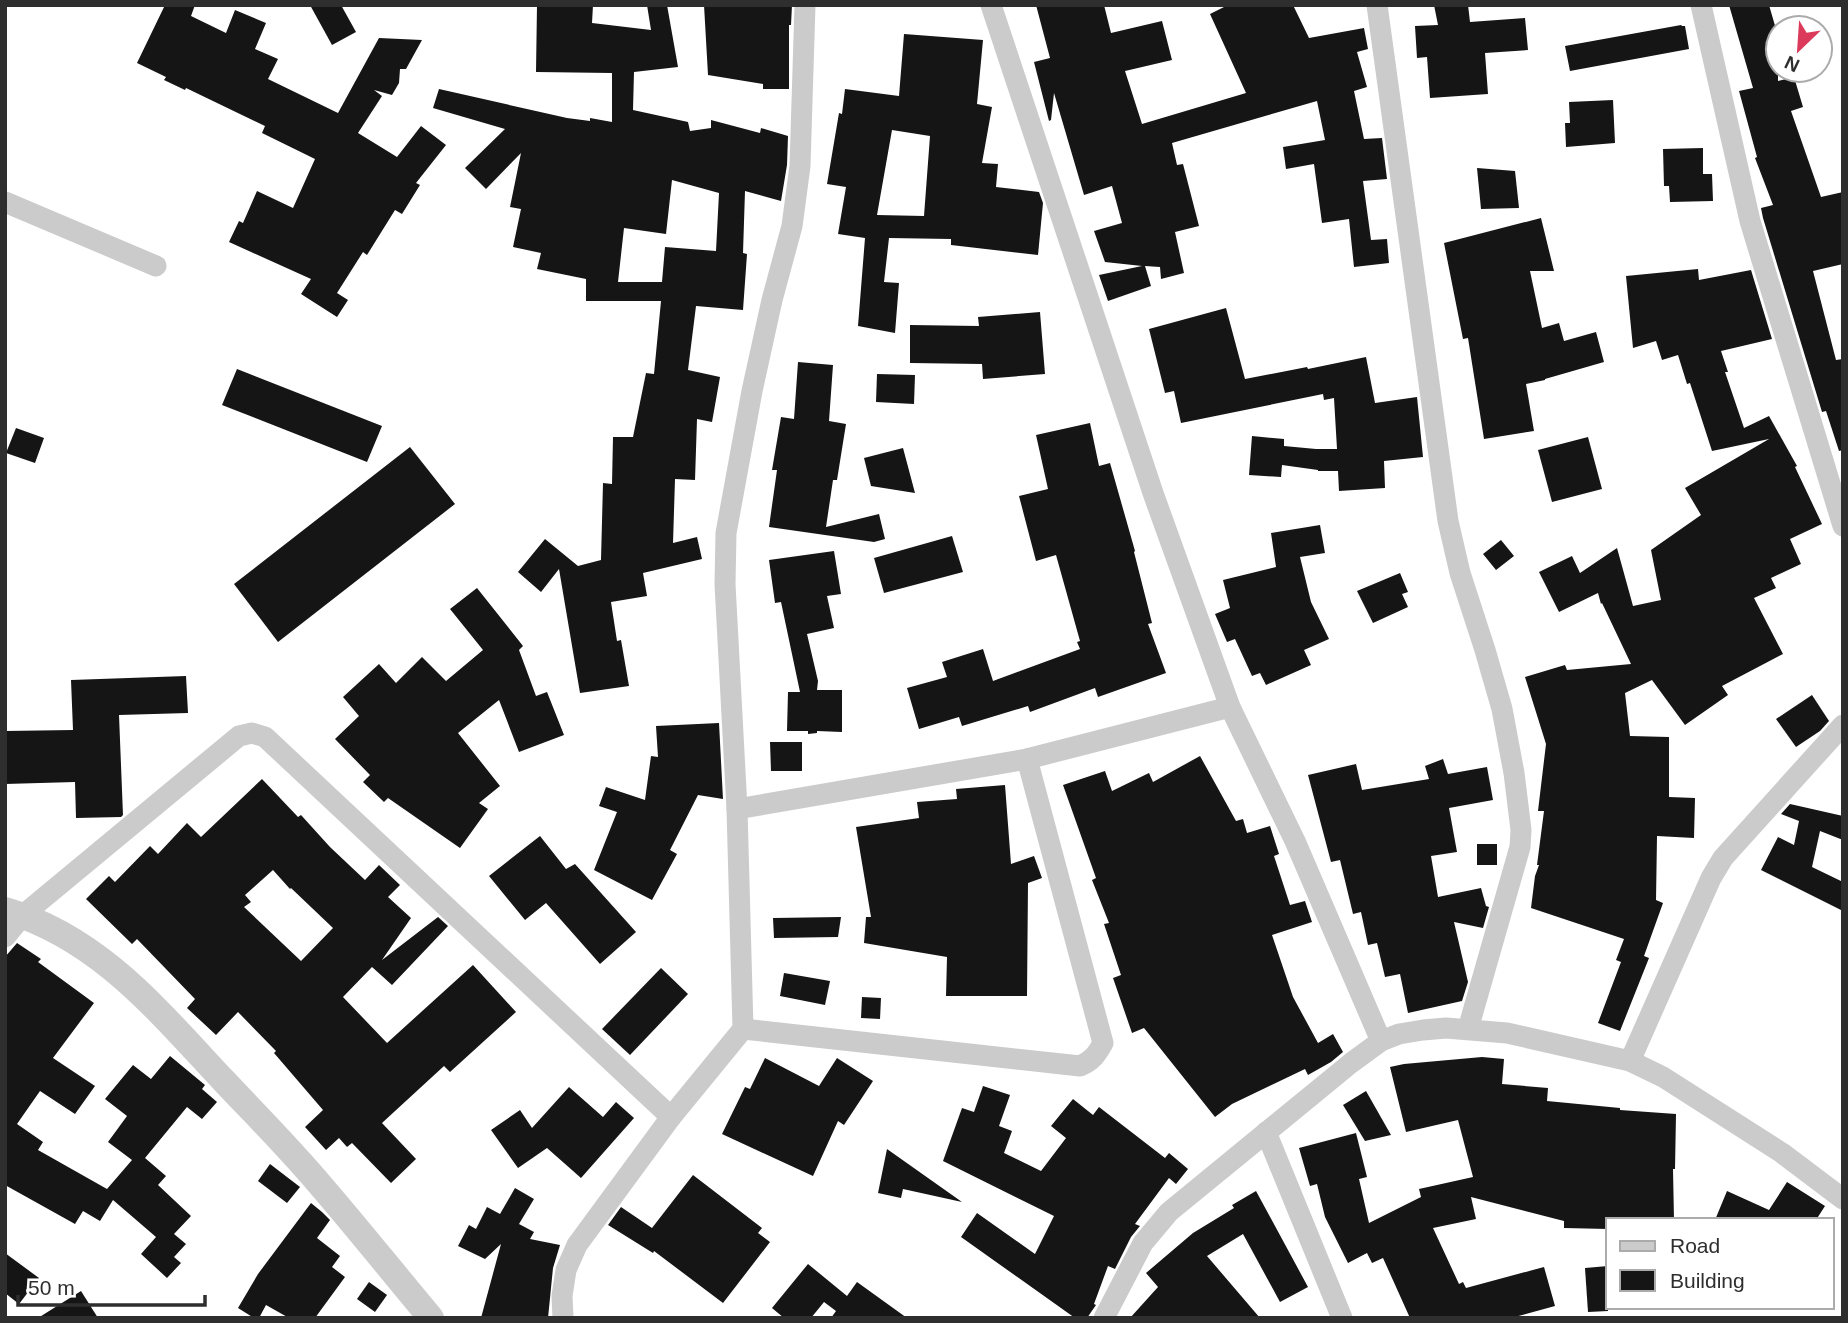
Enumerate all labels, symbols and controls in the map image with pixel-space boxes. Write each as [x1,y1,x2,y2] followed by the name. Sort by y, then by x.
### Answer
[1764,14,1834,84] north arrow
[1781,52,1803,76] text: N
[1606,1218,1834,1309] legend
[1670,1234,1720,1257] text: Road
[18,1264,205,1308] scale bar
[1670,1269,1745,1292] text: Building
[28,1276,75,1299] text: 50 m

